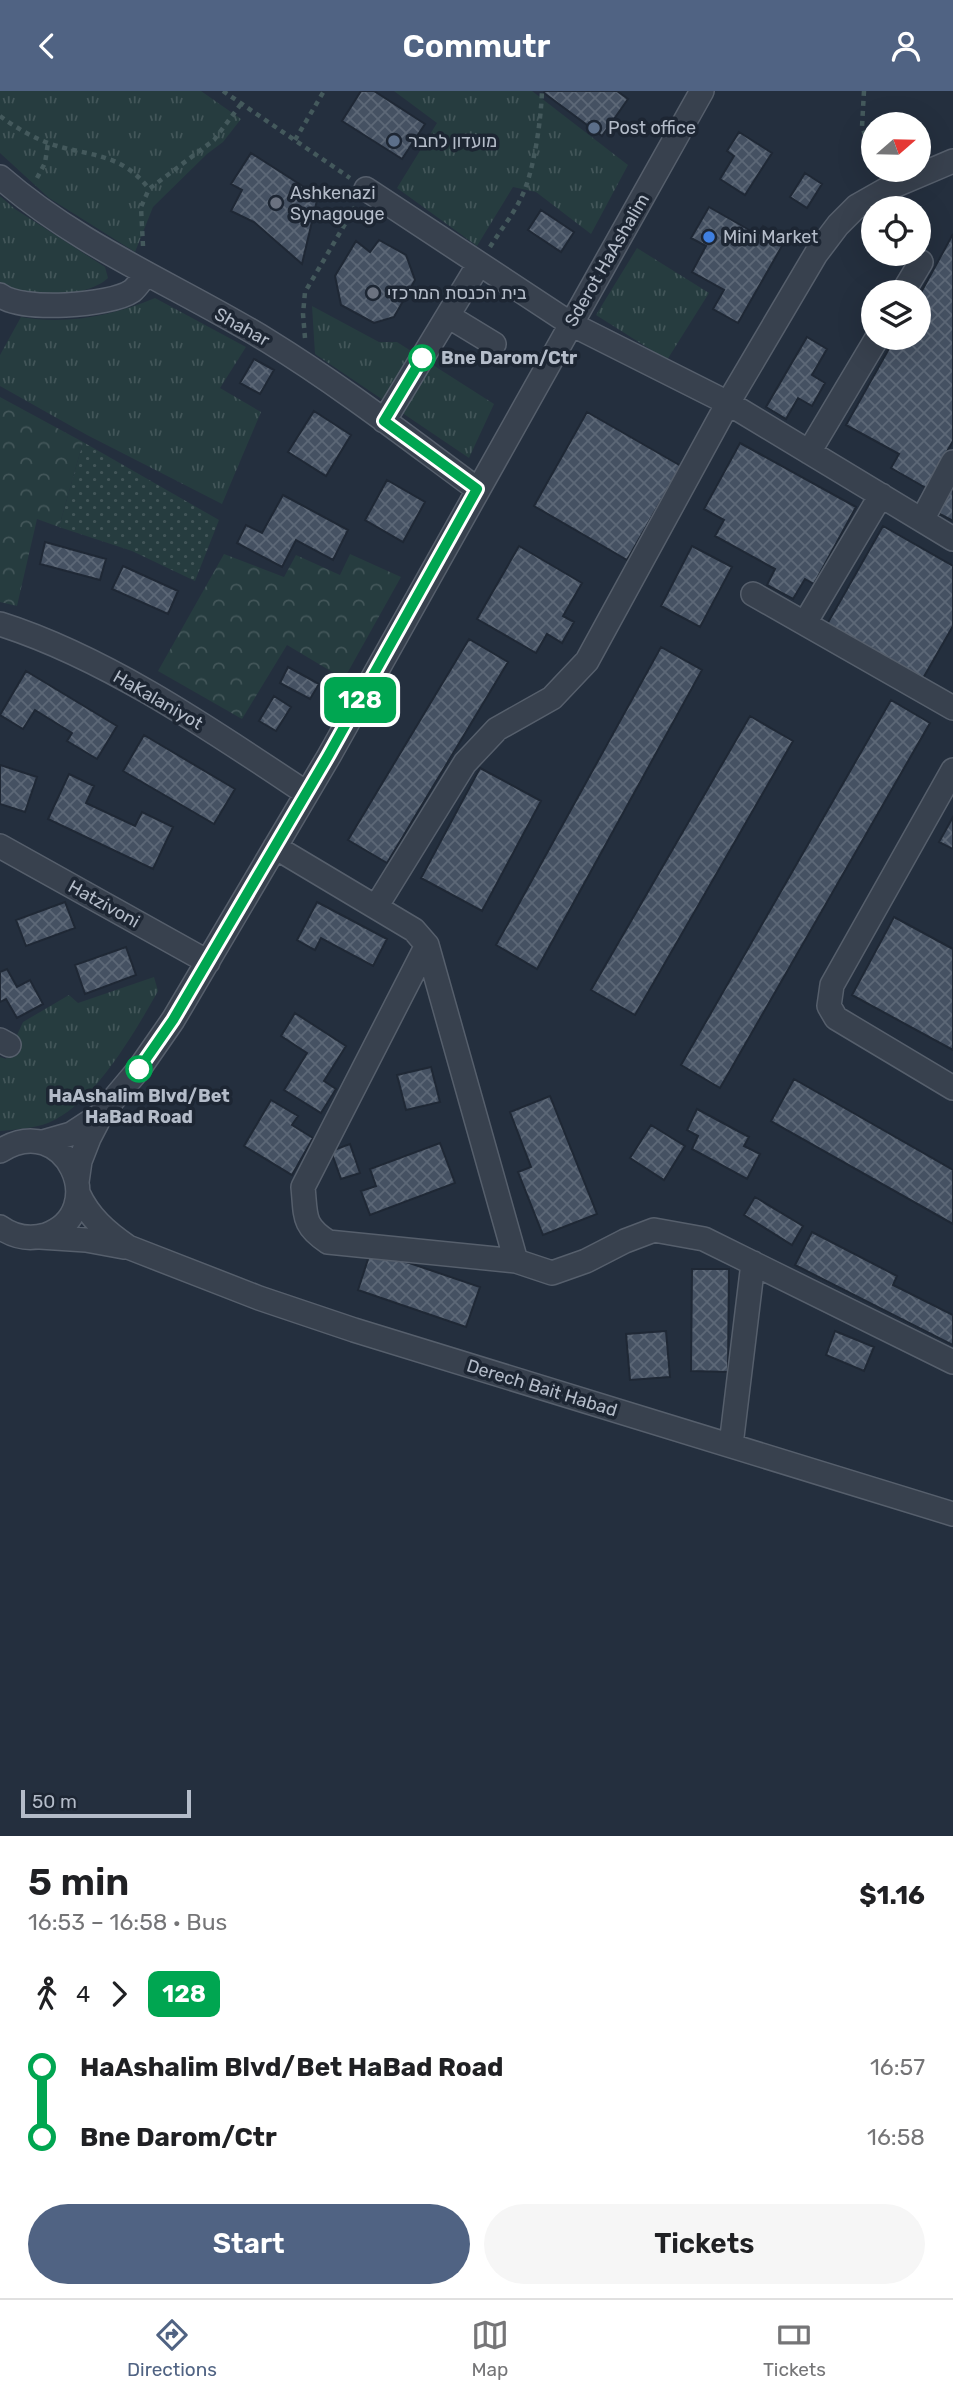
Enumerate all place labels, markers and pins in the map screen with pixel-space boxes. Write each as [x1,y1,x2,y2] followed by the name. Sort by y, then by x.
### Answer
[608,117,696,139] place label: Post office
[586,120,602,136] marker: Post office
[408,130,497,152] place label: מועדון לחבר
[386,133,402,149] marker: מועדון לחבר
[290,182,385,225] place label: Ashkenazi Synagouge
[268,195,284,211] marker: Ashkenazi Synagouge
[723,226,818,248] place label: Mini Market
[701,229,717,245] marker: Mini Market
[387,282,527,304] place label: בית הכנסת המרכזי
[365,285,381,301] marker: בית הכנסת המרכזי
[409,345,435,371] marker: Bne Darom/Ctr
[441,347,577,369] place label: Bne Darom/Ctr
[126,1056,152,1082] marker: HaAshalim Blvd/Bet HaBad Road
[48,1085,230,1128] place label: HaAshalim Blvd/Bet HaBad Road

